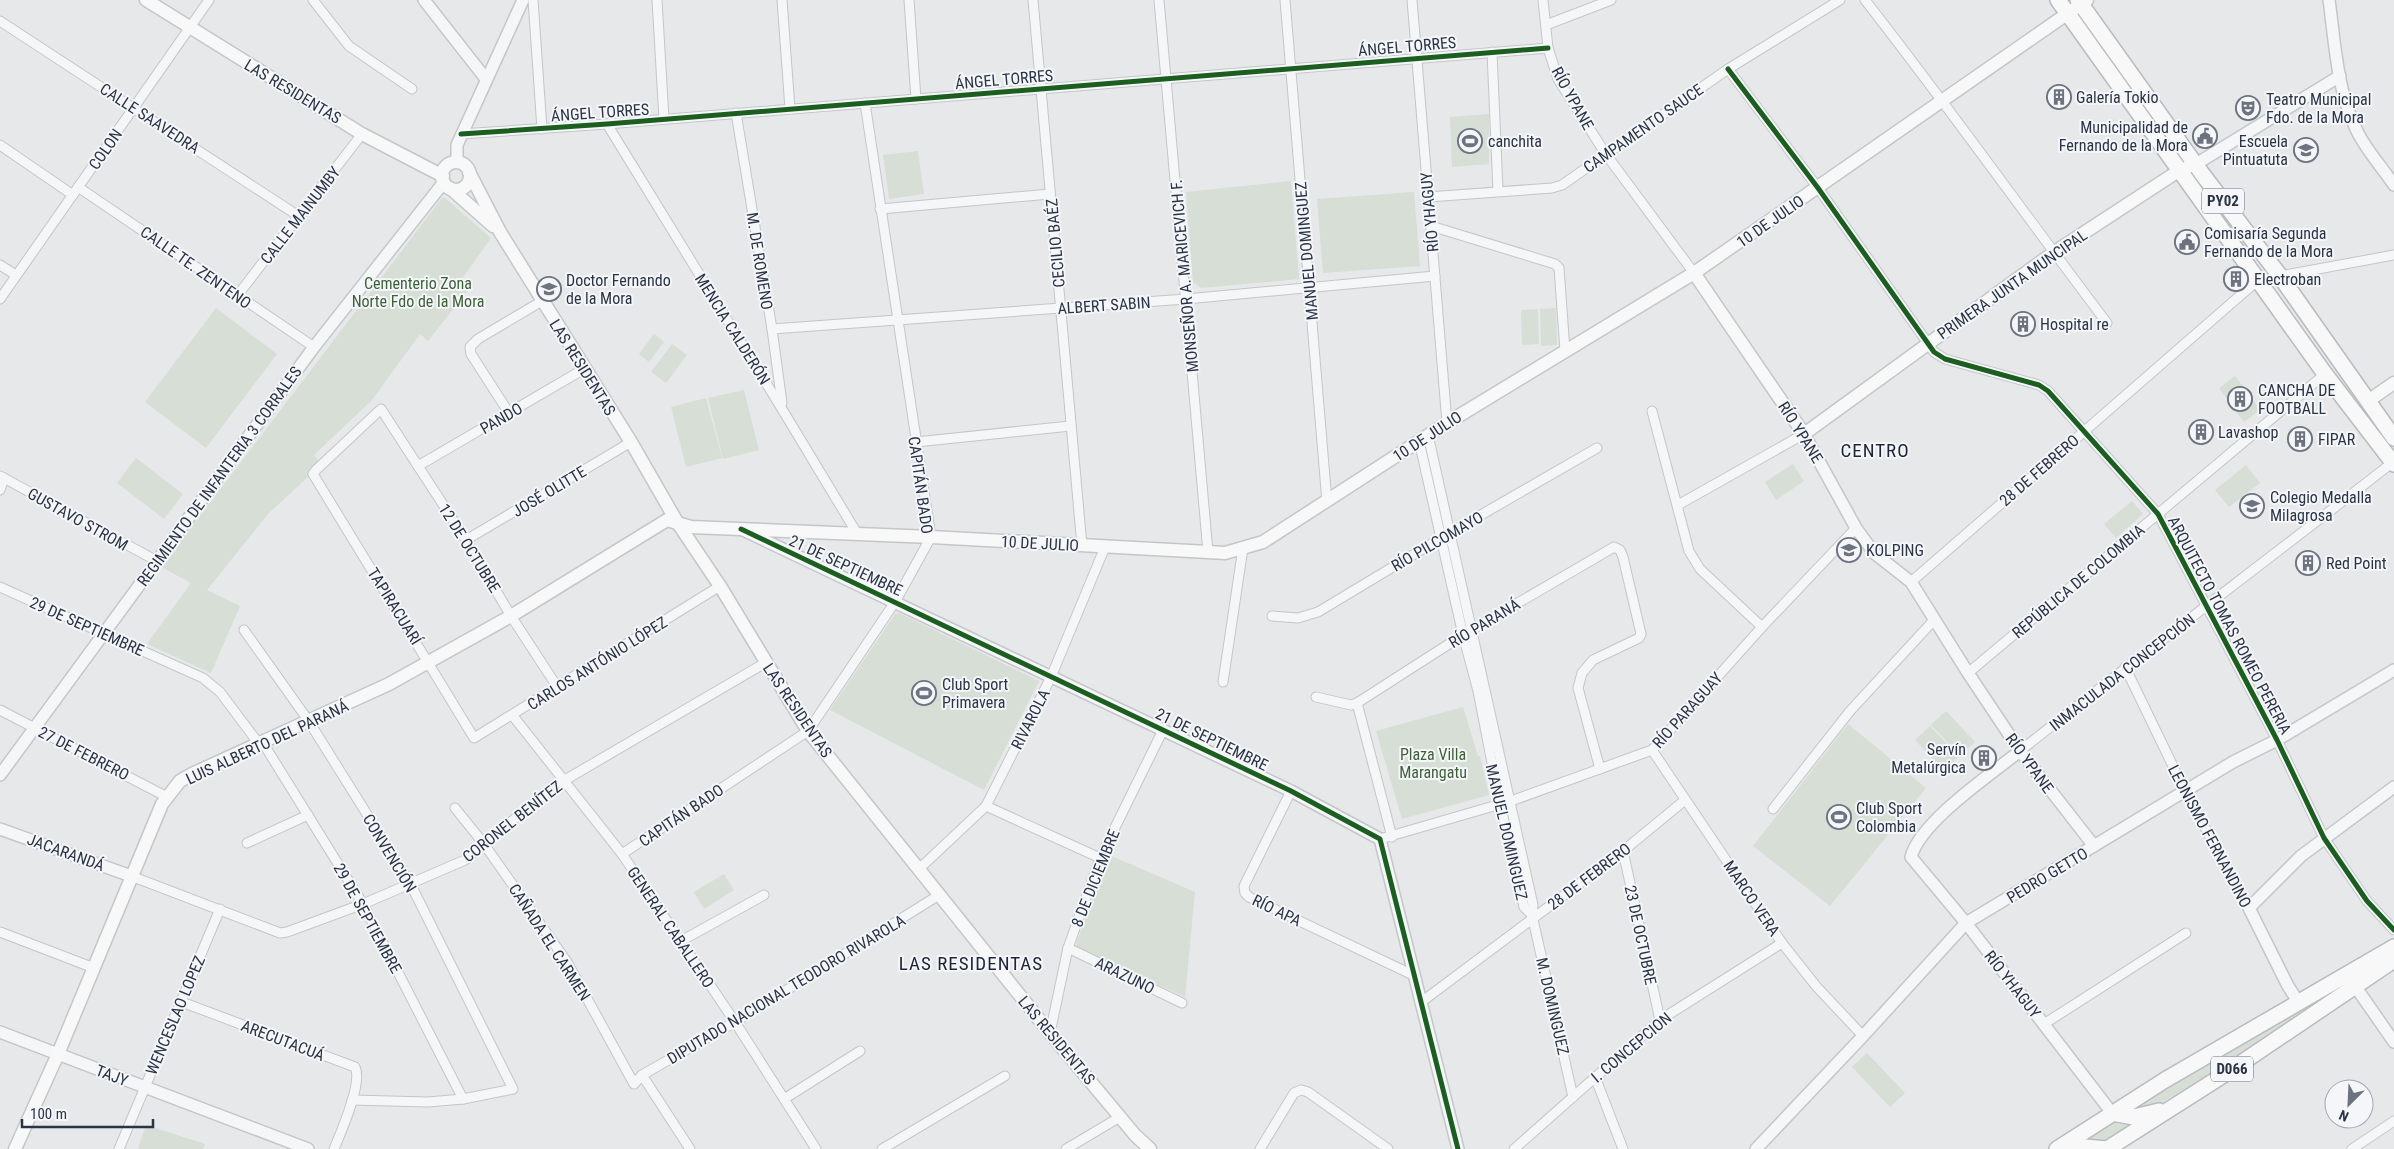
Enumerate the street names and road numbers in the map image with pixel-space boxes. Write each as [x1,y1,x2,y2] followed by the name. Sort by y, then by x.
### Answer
[1357,33,1457,60] street label: ÁNGEL TORRES
[241,55,345,128] street label: LAS RESIDENTAS
[1548,63,1598,133] street label: RÍO YPANE
[954,66,1054,93] street label: ÁNGEL TORRES
[96,79,203,158] street label: CALLE SAAVEDRA
[1580,80,1707,177] street label: CAMPAMENTO SAUCE
[550,100,650,125] street label: ÁNGEL TORRES
[85,125,126,173] street label: COLON
[256,162,345,268] street label: CALLE MAINUMBY
[1416,171,1442,253] street label: RÍO YHAGUY
[1166,179,1202,373] street label: MONSEÑOR A. MARICEVICH F.
[1291,181,1322,321] street label: MANUEL DOMINGUEZ
[2202,188,2244,214] road number: PY02
[1733,191,1808,252] street label: 10 DE JULIO
[1042,198,1069,288] street label: CECILIO BAÉZ
[742,211,777,311] street label: M. DE ROMENO
[137,222,255,313] street label: CALLE TE. ZENTENO
[1934,225,2091,343] street label: PRIMERA JUNTA MUNCIPAL
[691,270,775,388] street label: MENCIA CALDERÓN
[1057,293,1151,318] street label: ALBERT SABIN
[545,316,620,419] street label: LAS RESIDENTAS
[133,363,306,590] street label: REGIMIENTO DE INFANTERIA 3 CORRALES
[1774,398,1827,467] street label: RÍO YPANE
[477,399,526,438] street label: PANDO
[1389,407,1465,466] street label: 10 DE JULIO
[1996,431,2083,510] street label: 28 DE FEBRERO
[904,435,937,535] street label: CAPITÁN BADO
[509,462,590,521] street label: JOSÉ OLITTE
[24,484,131,555] street label: GUSTAVO STROM
[435,500,504,596] street label: 12 DE OCTUBRE
[1388,507,1487,575] street label: RÍO PILCOMAYO
[2164,513,2295,737] street label: ARQUITECTO TOMAS ROMEO PERERIA
[2008,520,2148,642] street label: REPÚBLICA DE COLOMBIA
[786,531,906,600] street label: 21 DE SEPTIEMBRE
[1000,532,1080,555] street label: 10 DE JULIO
[363,564,426,649] street label: TAPIRACUARÍ
[27,593,147,660] street label: 29 DE SEPTIEMBRE
[1445,595,1523,652] street label: RÍO PARANÁ
[2045,609,2199,735] street label: INMACULADA CONCEPCIÓN
[523,612,671,714] street label: CARLOS ANTÓNIO LÓPEZ
[759,659,836,761] street label: LAS RESIDENTAS
[1648,668,1727,752] street label: RÍO PARAGUAY
[1007,686,1054,753] street label: RIVAROLA
[183,696,352,789] street label: LUIS ALBERTO DEL PARANÁ
[1152,704,1271,775] street label: 21 DE SEPTIEMBRE
[35,722,132,784] street label: 27 DE FEBRERO
[2002,730,2058,797] street label: RÍO YPANE
[1482,762,1531,902] street label: MANUEL DOMINGUEZ
[2164,762,2255,911] street label: LEONISMO FERNANDINO
[459,777,566,866] street label: CORONEL BENÍTEZ
[635,780,727,851] street label: CAPITÁN BADO
[359,810,421,896] street label: CONVENCIÓN
[1067,826,1124,930] street label: 8 DE DICIEMBRE
[25,830,107,875] street label: JACARANDÁ
[1544,839,1635,914] street label: 28 DE FEBRERO
[2003,844,2091,907] street label: PEDRO GETTO
[1719,857,1784,940] street label: MARCO VERA
[329,860,406,977] street label: 29 DE SEPTIEMBRE
[623,863,718,991] street label: GENERAL CABALLERO
[505,880,595,1004] street label: CAÑADA EL CARMEN
[1621,884,1660,987] street label: 23 DE OCTUBRE
[1249,891,1304,930] street label: RÍO APA
[664,911,909,1068] street label: DIPUTADO NACIONAL TEODORO RIVAROLA
[1980,947,2045,1022] street label: RÍO YHAGUY
[142,953,209,1078] street label: WENCESLAO LOPEZ
[1092,953,1158,998] street label: ARAZUNO
[1532,956,1573,1057] street label: M. DOMINGUEZ
[1014,992,1099,1088] street label: LAS RESIDENTAS
[1587,1008,1675,1086] street label: I. CONCEPCION
[238,1016,327,1065] street label: ARECUTACUÁ
[2211,1056,2253,1082] road number: D066
[93,1061,131,1090] street label: TAJY

